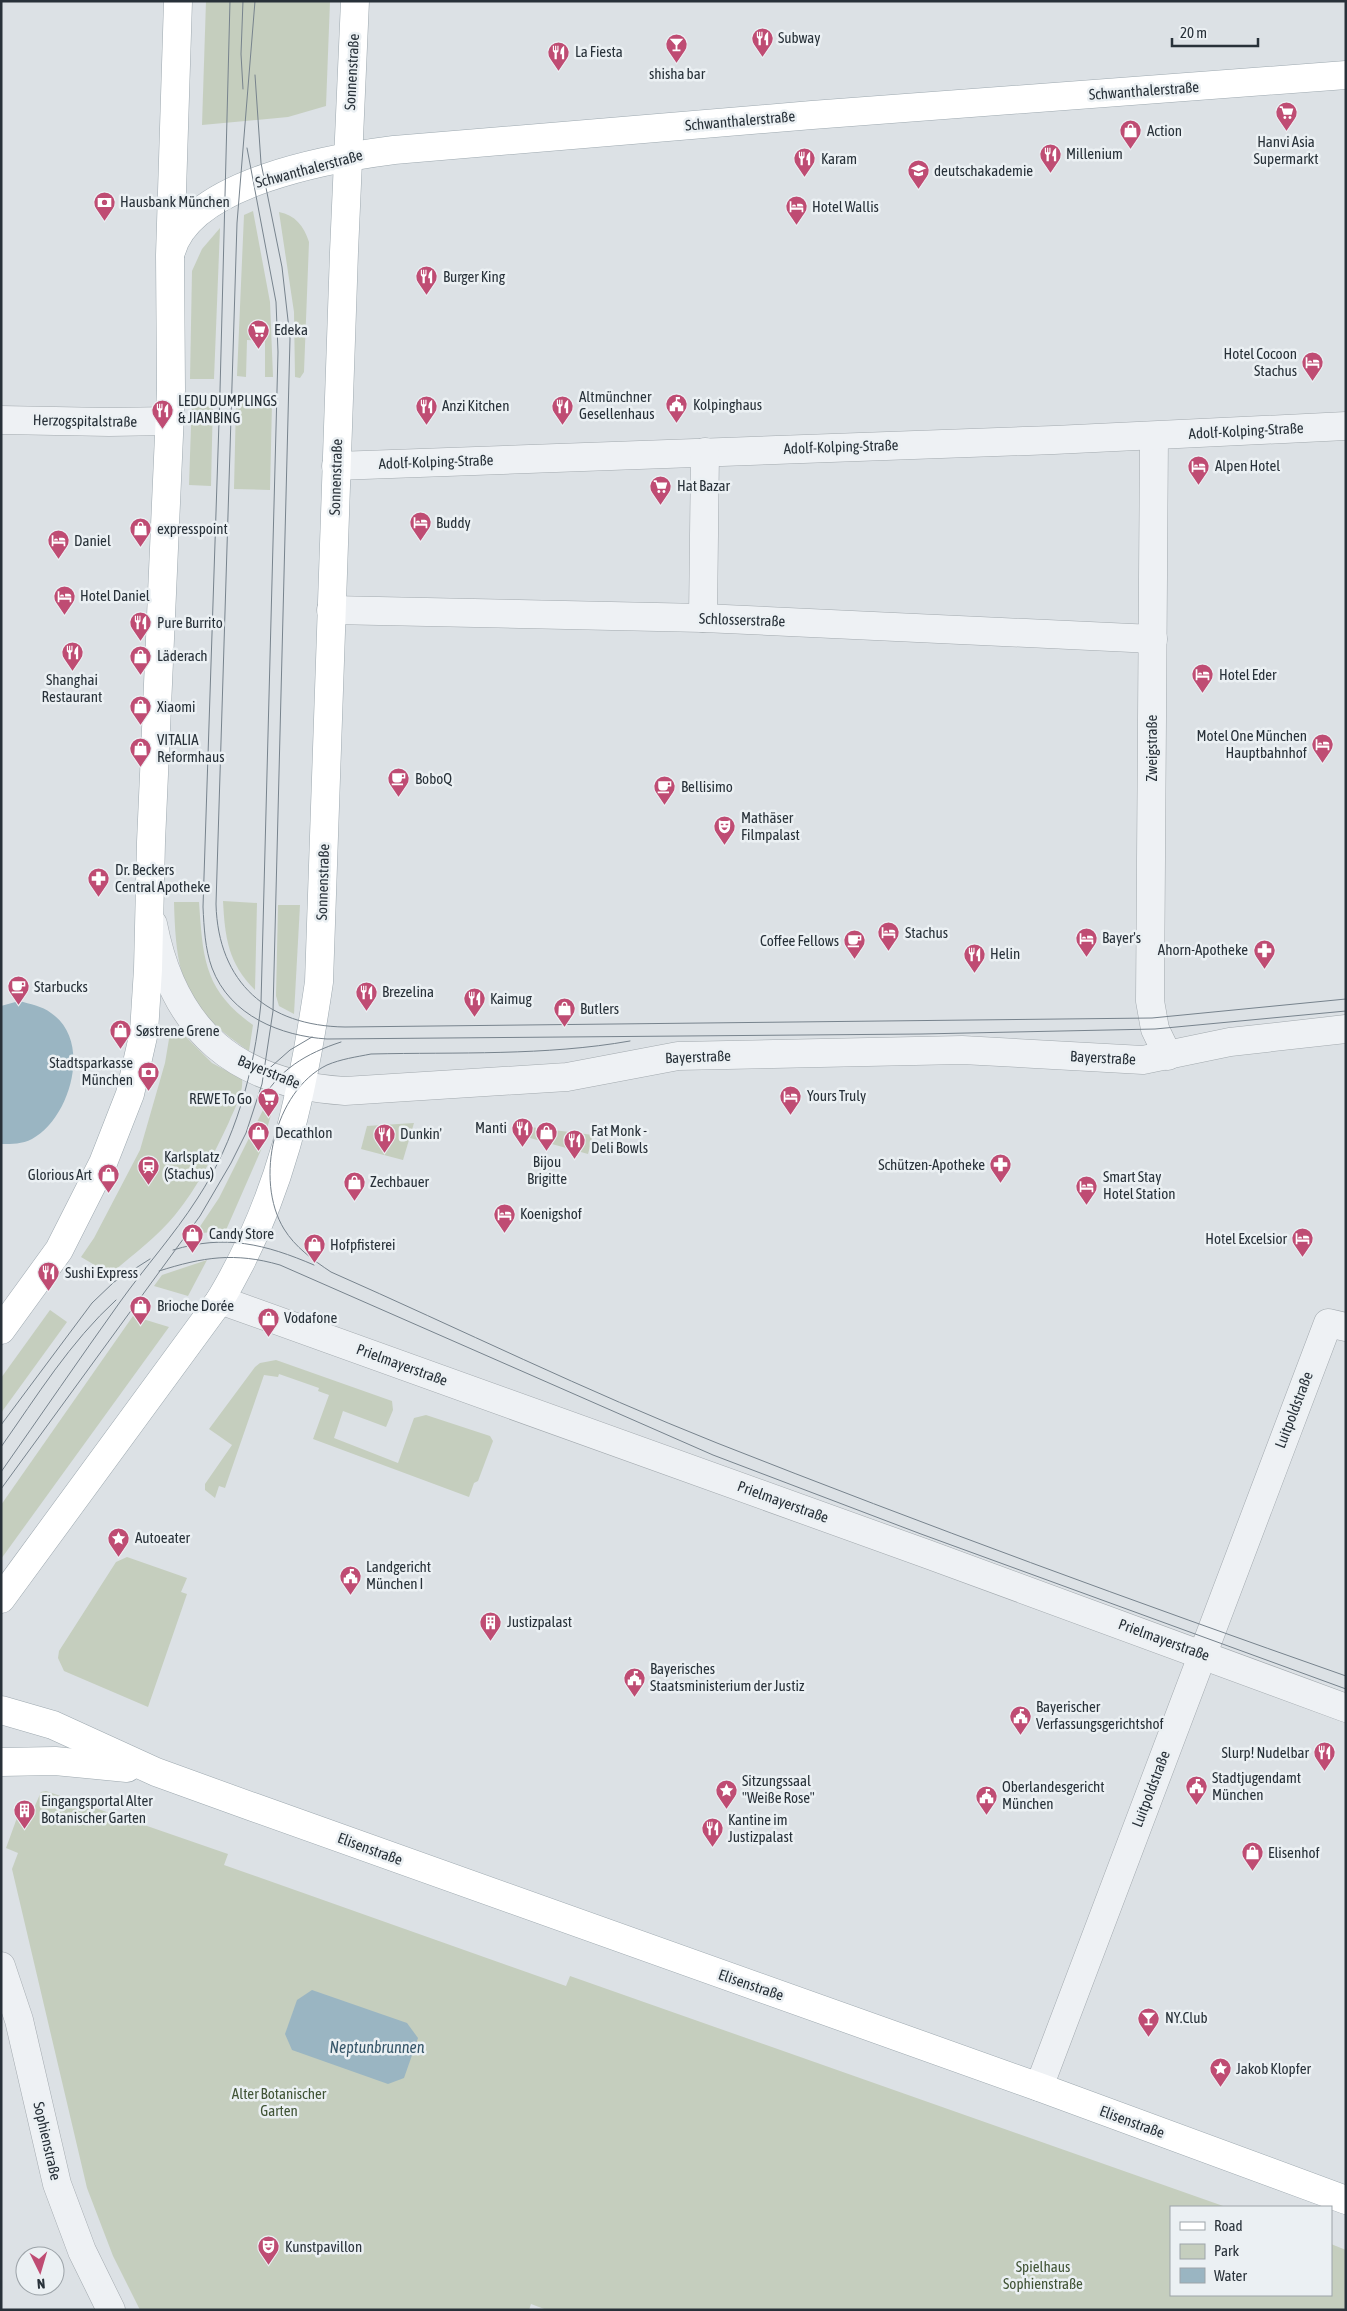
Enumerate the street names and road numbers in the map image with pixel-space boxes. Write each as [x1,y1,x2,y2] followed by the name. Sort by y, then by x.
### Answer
[341,33,362,111] street label: Sonnenstraße
[1088,78,1200,103] street label: Schwanthalerstraße
[684,107,796,134] street label: Schwanthalerstraße
[253,146,365,191] street label: Schwanthalerstraße
[33,411,138,430] street label: Herzogspitalstraße
[1188,419,1304,442] street label: Adolf-Kolping-Straße
[783,436,899,457] street label: Adolf-Kolping-Straße
[326,438,345,516] street label: Sonnenstraße
[378,451,494,472] street label: Adolf-Kolping-Straße
[699,609,786,630] street label: Schlosserstraße
[1143,714,1160,781] street label: Zweigstraße
[313,843,332,921] street label: Sonnenstraße
[665,1047,731,1066] street label: Bayerstraße
[1070,1047,1137,1068] street label: Bayerstraße
[235,1051,303,1092] street label: Bayerstraße
[354,1340,450,1389] street label: Prielmayerstraße
[1271,1369,1316,1450] street label: Luitpoldstraße
[735,1477,831,1526] street label: Prielmayerstraße
[1116,1615,1212,1664] street label: Prielmayerstraße
[1128,1748,1173,1829] street label: Luitpoldstraße
[335,1829,405,1868] street label: Elisenstraße
[716,1965,786,2004] street label: Elisenstraße
[30,2100,65,2182] street label: Sophienstraße
[1097,2102,1167,2141] street label: Elisenstraße

